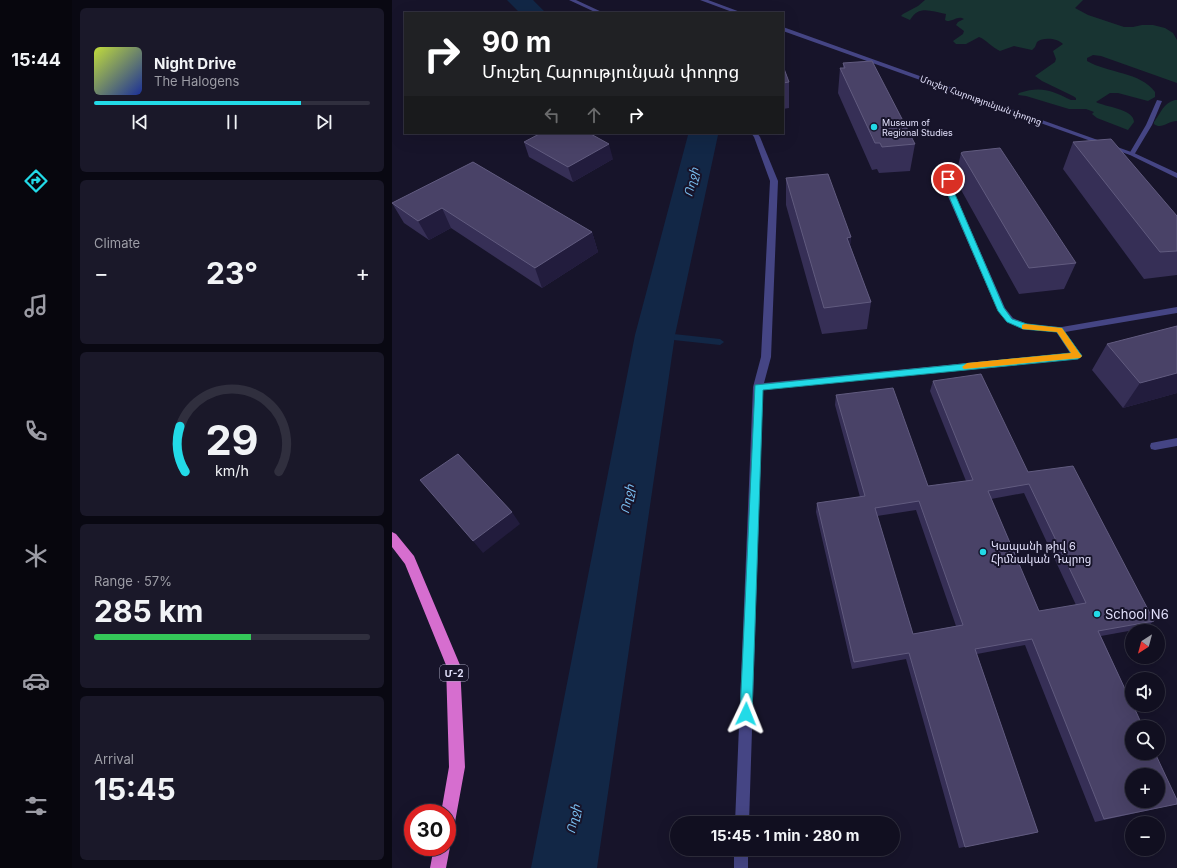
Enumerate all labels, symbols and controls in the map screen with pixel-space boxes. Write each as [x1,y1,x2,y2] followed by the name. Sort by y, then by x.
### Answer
[482,25,551,59] text: 90 m
[416,28,468,80] icon: right
[11,49,61,70] text: 15:44
[154,54,236,73] text: Night Drive
[482,61,739,82] text: Մուշեղ Հարությունյան փողոց
[154,73,239,89] text: The Halogens
[919,73,1043,127] street label: Մուշեղ Հարությունյան փողոց
[541,104,563,126] icon: left
[583,104,605,126] icon: ahead
[625,104,647,126] icon: right
[129,111,151,133] icon: previous
[221,111,243,133] icon: pause
[313,111,335,133] icon: next
[882,117,953,138] place label: Museum of Regional Studies
[869,122,879,132] marker: Museum of Regional Studies
[931,162,965,196] pin
[680,165,702,198] water label: Ողջի
[22,167,50,195] icon: directions
[937,168,959,190] icon: arrive
[94,235,140,251] text: Climate
[206,255,258,291] text: 23°
[94,260,109,286] text: −
[355,260,370,286] text: +
[22,292,50,320] icon: music
[205,415,259,465] text: 29
[22,417,50,445] icon: phone
[215,462,249,479] text: km/h
[617,482,637,515] water label: Ողջի
[991,539,1091,566] place label: Կապանի թիվ 6 Հիմնական Դպրոց
[22,542,50,570] icon: climate
[978,547,988,557] marker: Կապանի թիվ 6 Հիմնական Դպրոց
[94,573,172,589] text: Range · 57%
[94,593,203,629] text: 285 km
[1105,606,1169,622] place label: School N6
[1092,609,1102,619] marker: School N6
[1125,624,1165,664] north arrow
[1125,624,1165,856] map controls
[440,665,468,681] road number: Մ-2
[22,667,50,695] icon: car
[1125,672,1165,712] button: sound
[725,693,767,735] position arrow
[1125,720,1165,760] button: search
[94,751,134,767] text: Arrival
[1125,768,1165,808] button: +
[94,771,176,807] text: 15:45
[22,792,50,820] icon: filters
[563,802,583,835] water label: Ողջի
[404,804,456,856] speed limit sign: 30
[1125,816,1165,856] button: −
[711,826,859,845] text: 15:45 · 1 min · 280 m

